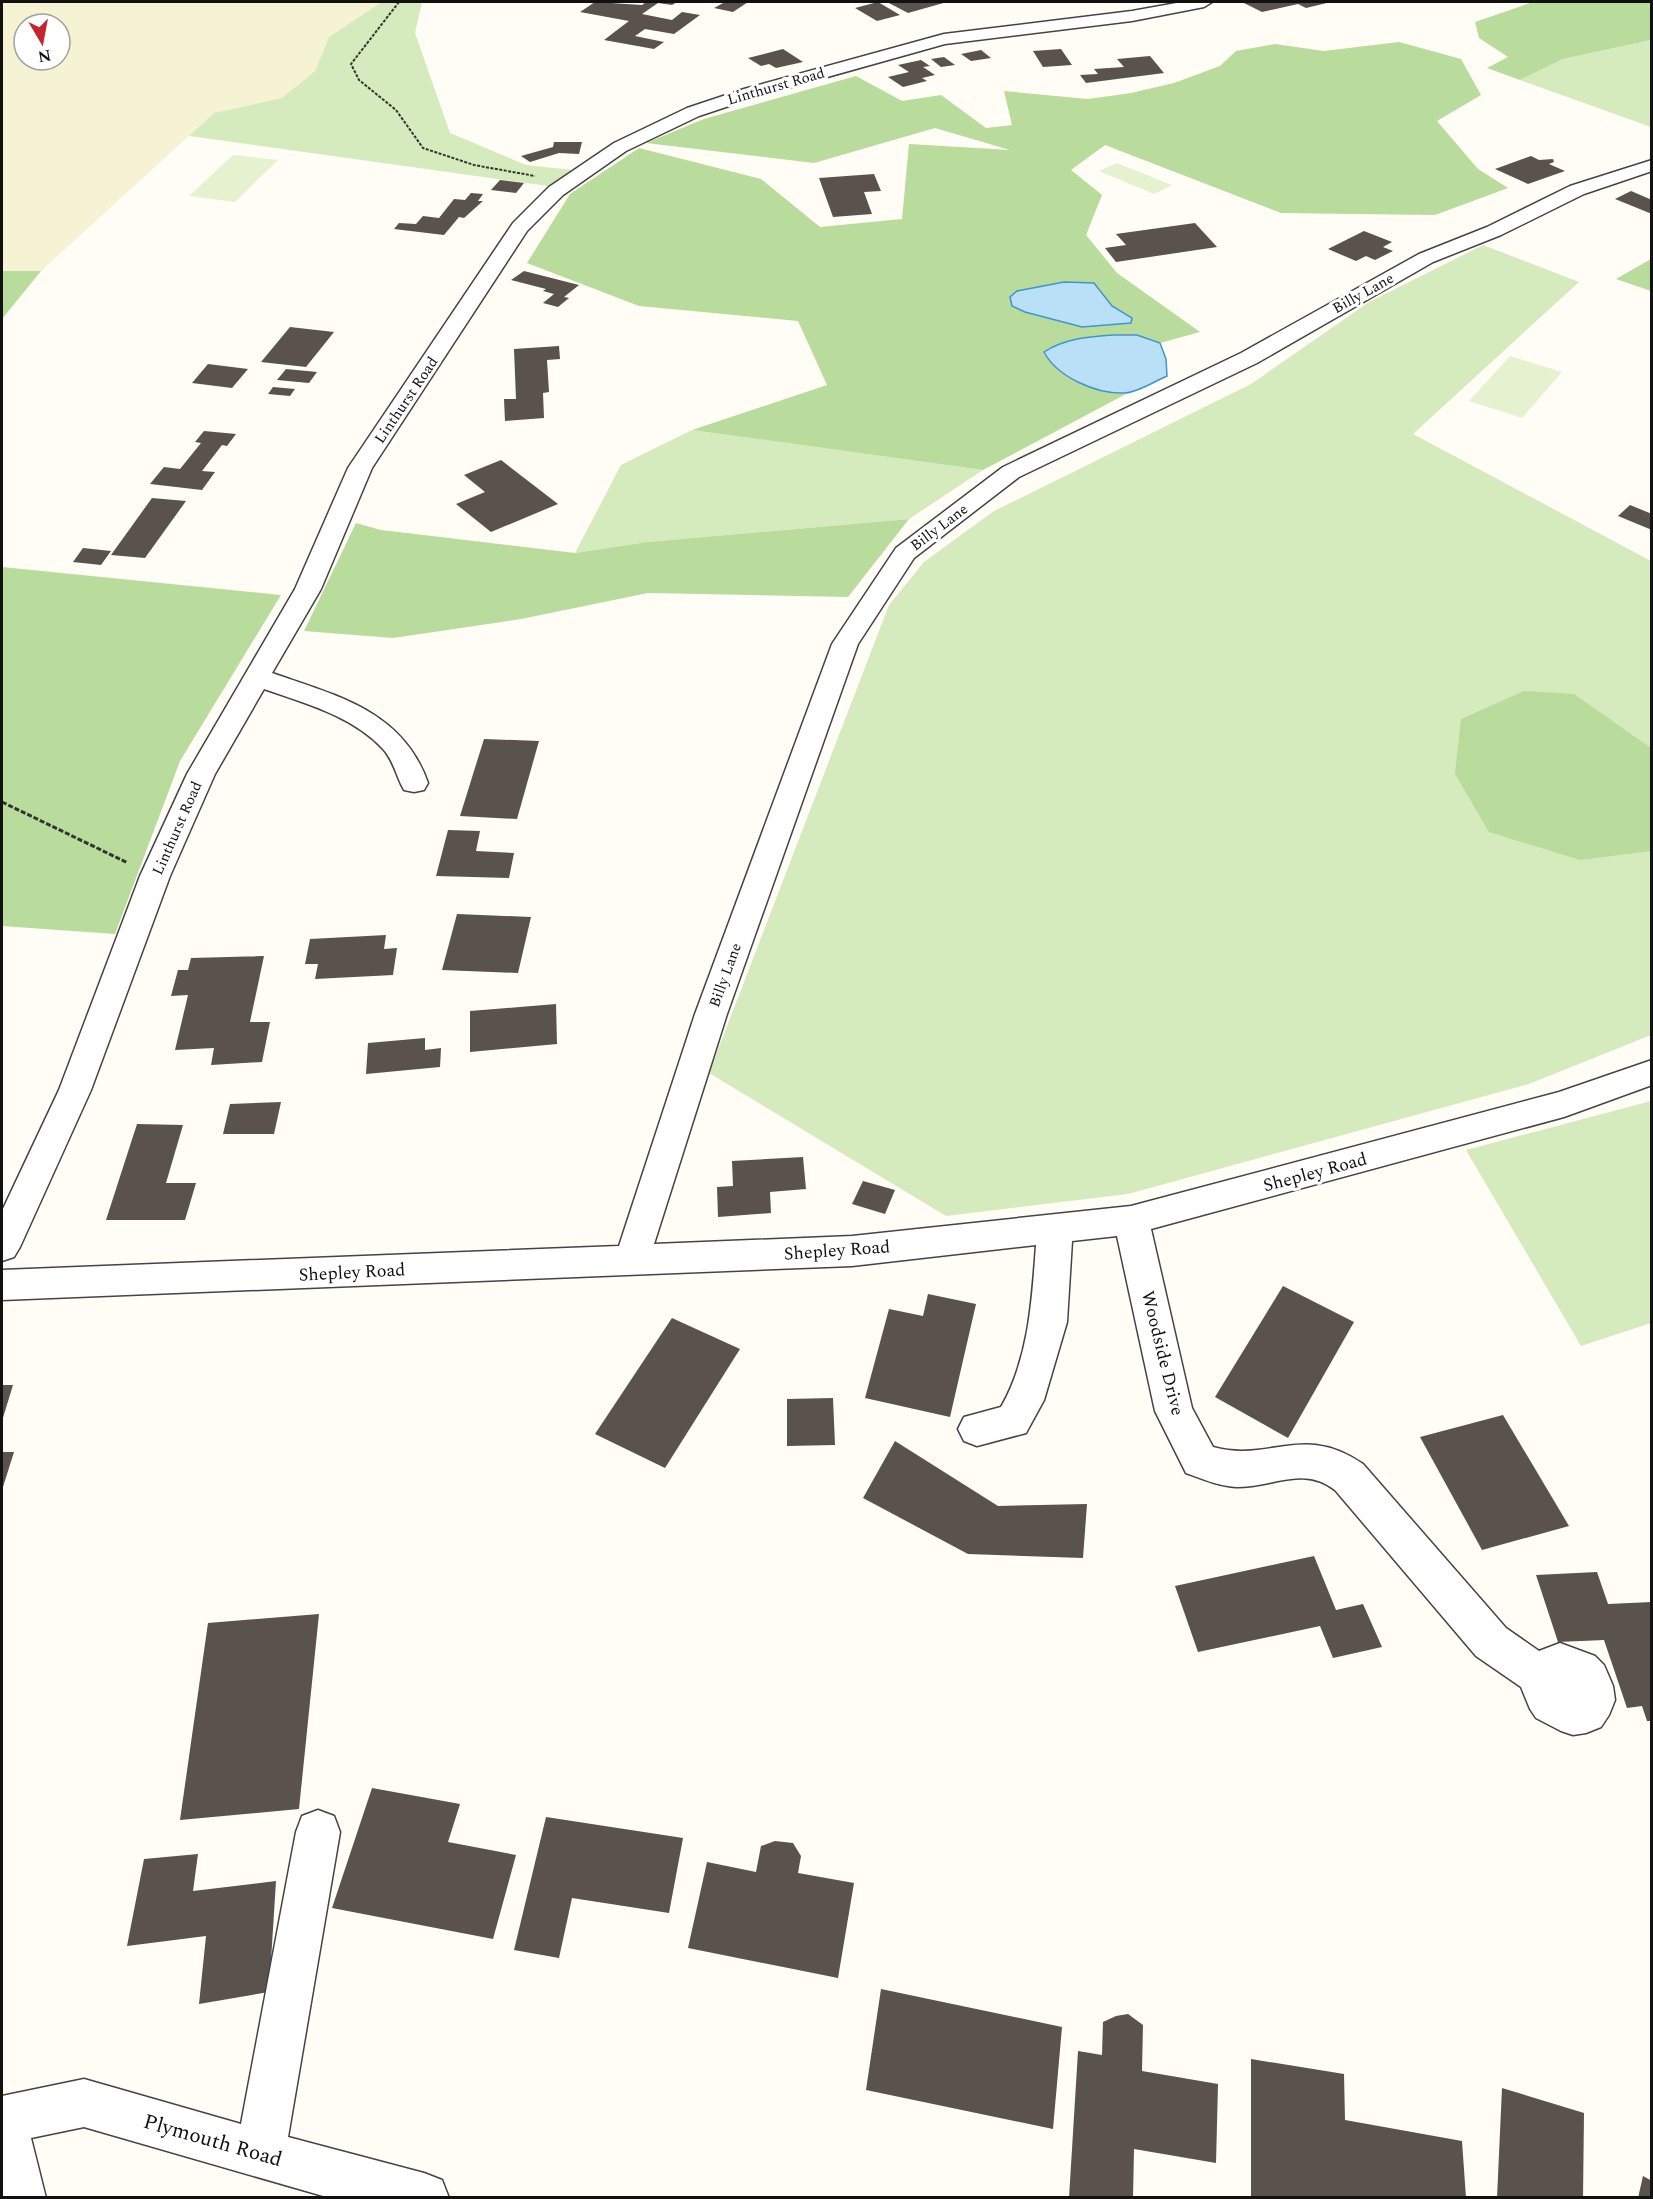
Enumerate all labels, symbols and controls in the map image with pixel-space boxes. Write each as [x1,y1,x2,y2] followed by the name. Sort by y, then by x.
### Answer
[12,12,72,72] north arrow
[36,43,53,69] text: N
[725,62,828,111] street label: Linthurst Road
[1328,267,1398,320] street label: Billy Lane
[369,352,444,448] street label: Linthurst Road
[906,498,973,557] street label: Billy Lane
[147,778,208,879] street label: Linthurst Road
[703,940,748,1011] street label: Billy Lane
[1260,1146,1370,1199] street label: Shepley Road
[783,1233,891,1268] street label: Shepley Road
[298,1256,406,1289] street label: Shepley Road
[1134,1288,1191,1418] street label: Woodside Drive
[140,2106,286,2176] street label: Plymouth Road

